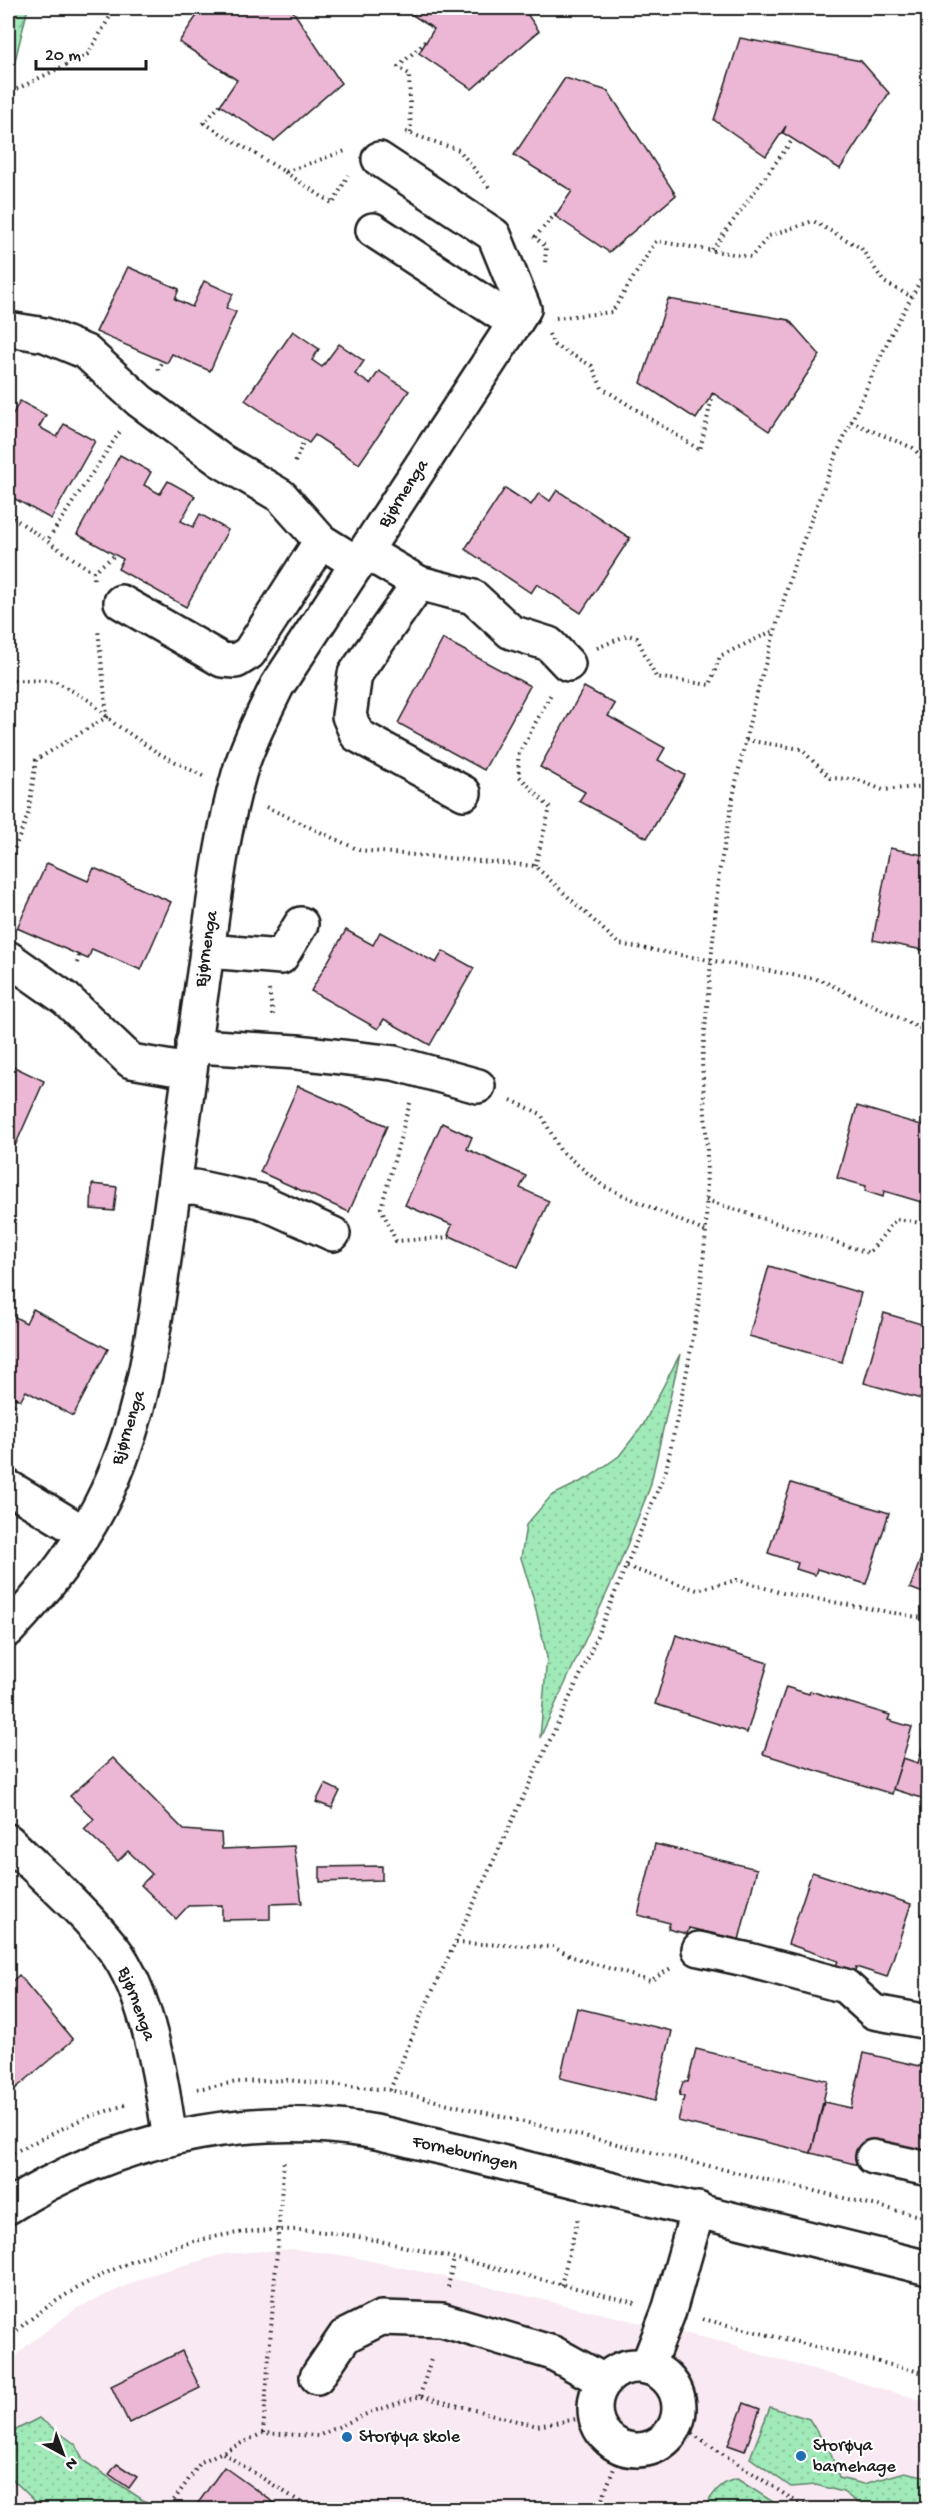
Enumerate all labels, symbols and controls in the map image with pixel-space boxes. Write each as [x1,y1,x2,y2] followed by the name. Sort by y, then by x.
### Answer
[36,33,146,71] scale bar
[45,46,81,67] text: 20 m
[374,455,434,533] street label: Bjørnenga
[190,908,224,990] street label: Bjørnenga
[107,1387,151,1469] street label: Bjørnenga
[113,1963,159,2045] street label: Bjørnenga
[409,2131,520,2176] street label: Forneburingen
[33,2424,93,2484] north arrow
[359,2427,461,2448] place label: Storøya skole
[340,2430,354,2444] marker: Storøya skole
[813,2436,897,2478] place label: Storøya barnehage
[794,2449,808,2463] marker: Storøya barnehage
[60,2452,81,2474] text: N

